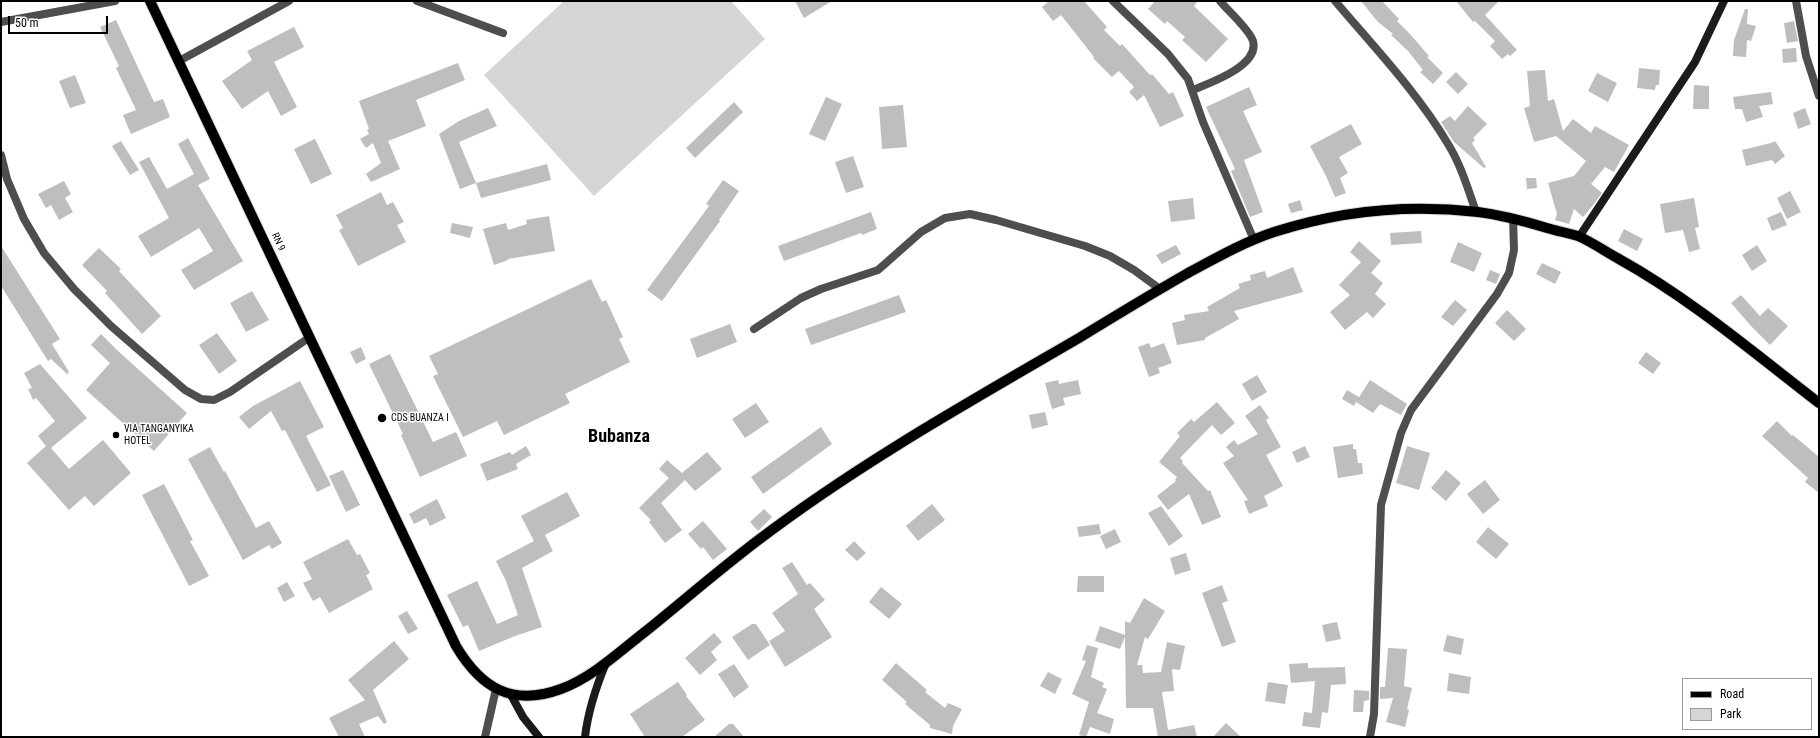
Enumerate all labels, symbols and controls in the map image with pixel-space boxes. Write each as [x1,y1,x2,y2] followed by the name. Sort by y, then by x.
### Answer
[10,8,110,34] scale bar
[15,16,39,30] text: 50 m
[269,231,287,253] street label: RN 9
[376,412,388,424] marker: CDS BUANZA I
[391,412,449,424] place label: CDS BUANZA I
[124,423,194,446] place label: VIA TANGANYIKA HOTEL
[588,426,650,448] district label: Bubanza
[111,430,121,440] marker: VIA TANGANYIKA HOTEL
[1682,678,1812,730] legend
[1720,687,1744,701] text: Road
[1720,707,1741,721] text: Park

